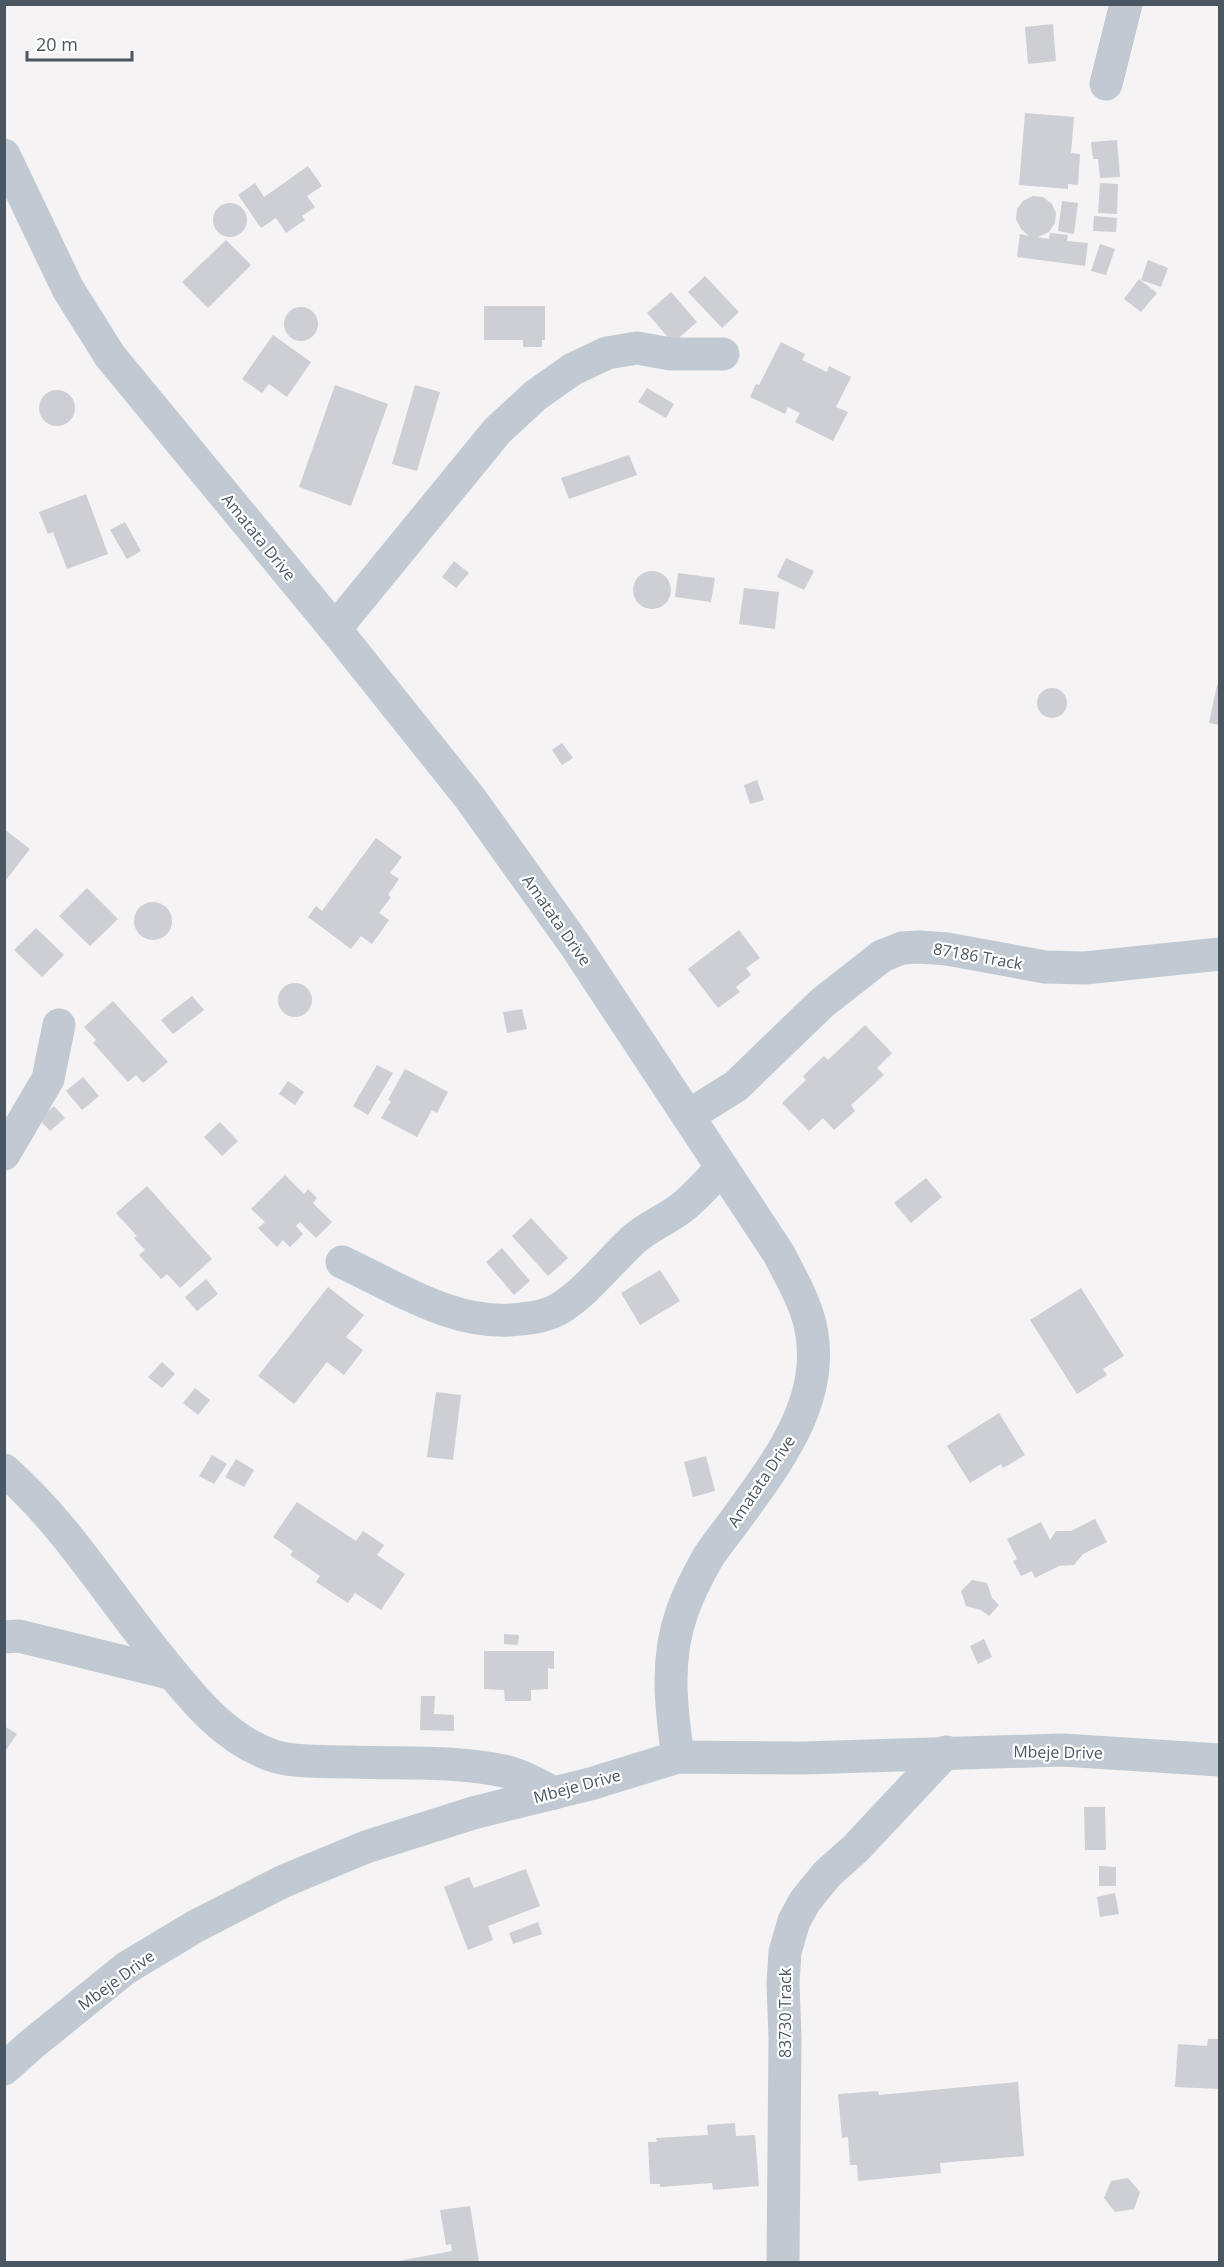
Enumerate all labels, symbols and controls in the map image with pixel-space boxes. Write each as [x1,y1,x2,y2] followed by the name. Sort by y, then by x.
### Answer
[27,24,132,62] scale bar
[36,32,78,56] text: 20 m
[217,489,301,585] street label: Amatata Drive
[517,870,597,970] street label: Amatata Drive
[932,937,1025,975] street label: 87186 Track
[722,1431,800,1531] street label: Amatata Drive
[1013,1740,1103,1764] street label: Mbeje Drive
[531,1764,623,1808] street label: Mbeje Drive
[73,1945,159,2015] street label: Mbeje Drive
[774,1967,796,2058] street label: 83730 Track

